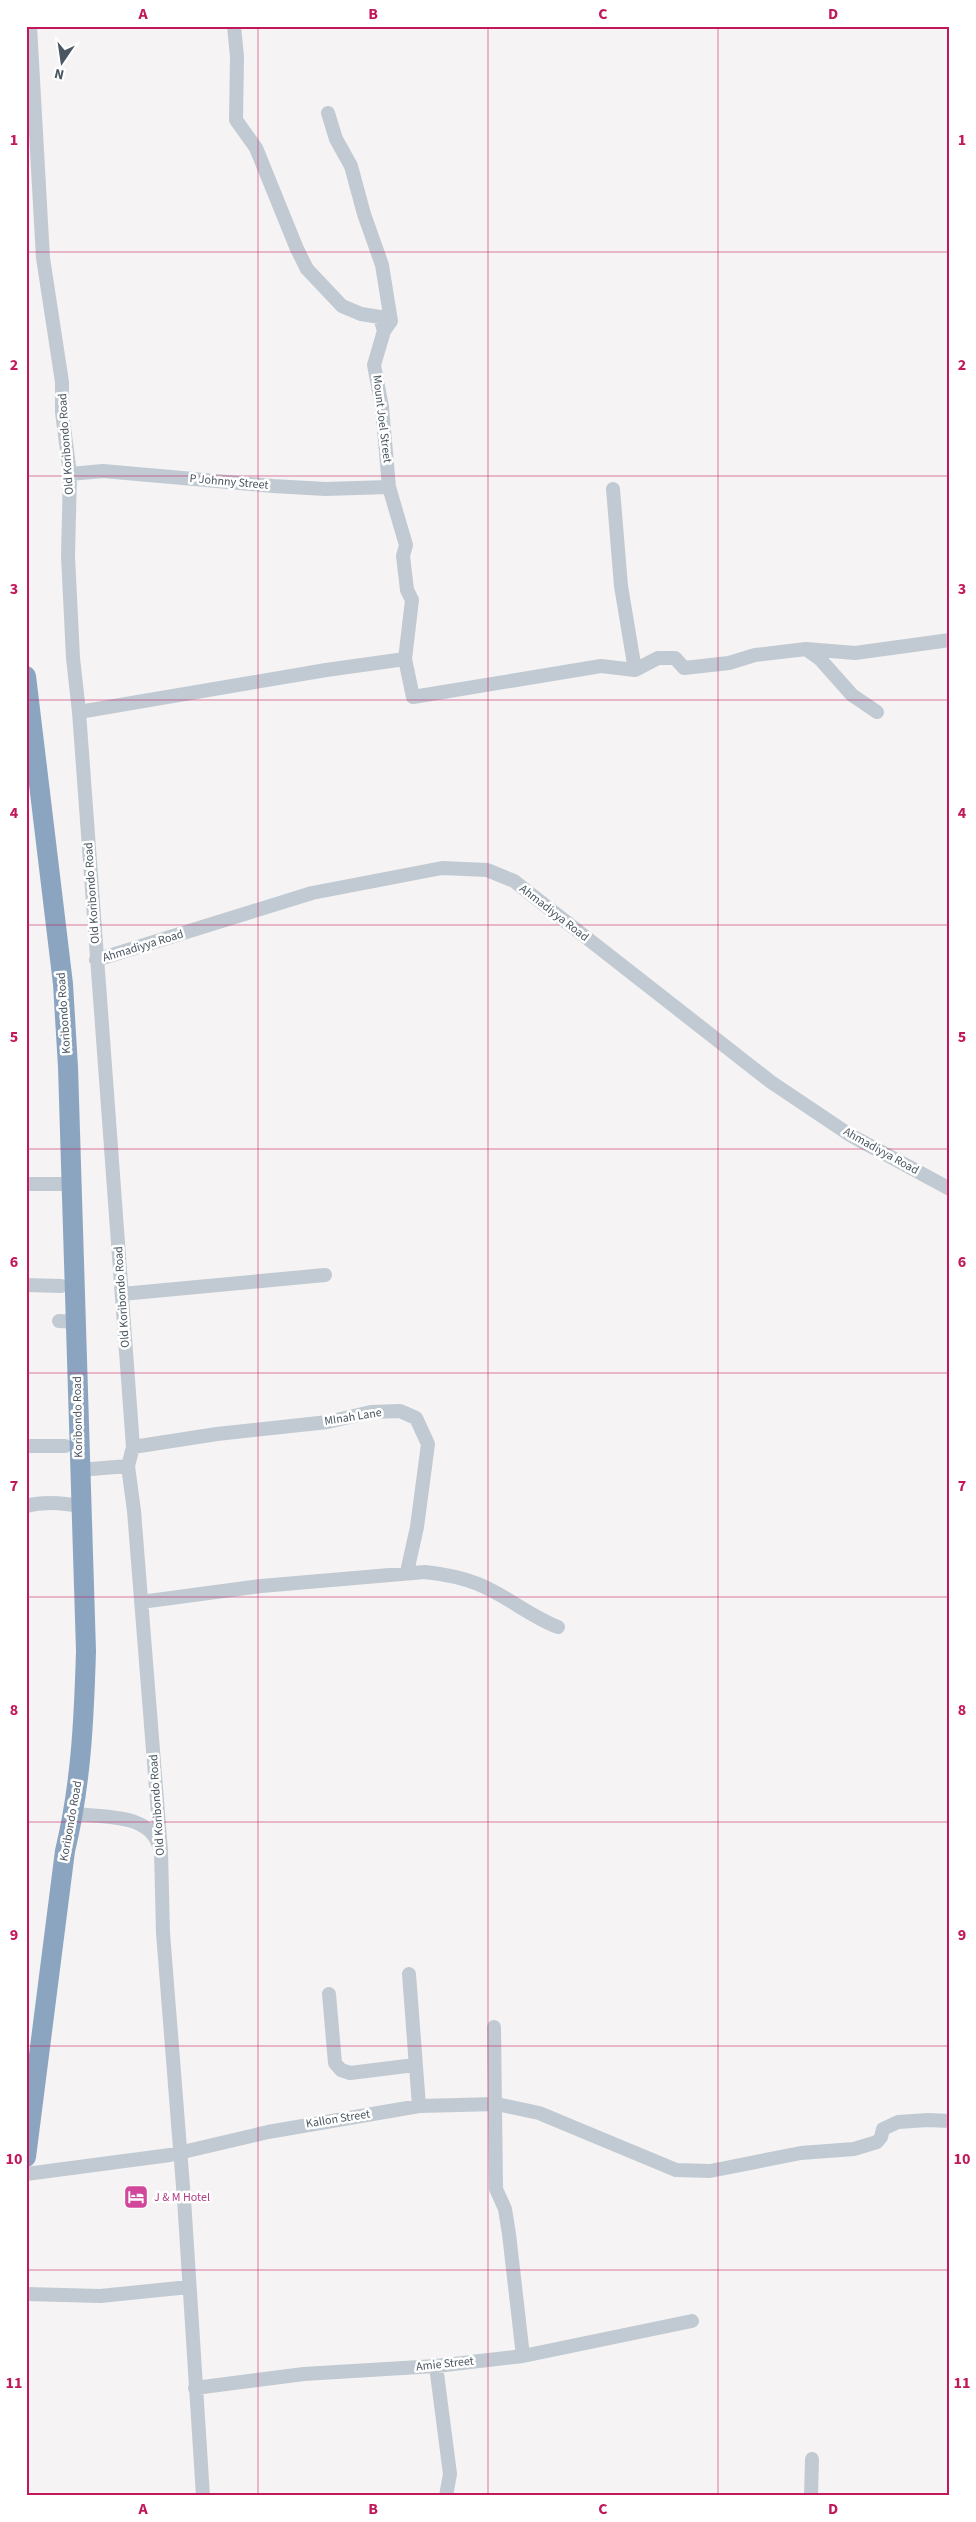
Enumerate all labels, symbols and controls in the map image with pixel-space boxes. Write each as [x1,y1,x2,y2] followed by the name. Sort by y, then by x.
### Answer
[137,3,148,25] text: A
[368,3,378,25] text: B
[598,3,608,25] text: C
[828,3,838,25] text: D
[38,38,88,88] north arrow
[53,63,66,84] text: N
[10,129,18,151] text: 1
[958,129,966,151] text: 1
[10,354,18,376] text: 2
[958,354,966,376] text: 2
[368,374,396,464] street label: Mount Joel Street
[54,393,78,495] street label: Old Koribondo Road
[189,470,269,494] street label: P Johnny Street
[10,578,18,600] text: 3
[958,578,966,600] text: 3
[10,802,19,824] text: 4
[958,802,967,824] text: 4
[80,842,104,944] street label: Old Koribondo Road
[516,880,592,946] street label: Ahmadiyya Road
[100,926,186,966] street label: Ahmadiyya Road
[53,972,75,1054] street label: Koribondo Road
[10,1026,18,1048] text: 5
[958,1026,966,1048] text: 5
[840,1123,922,1179] street label: Ahmadiyya Road
[110,1246,134,1348] street label: Old Koribondo Road
[10,1251,18,1273] text: 6
[958,1251,966,1273] text: 6
[69,1376,87,1458] street label: Koribondo Road
[323,1404,383,1430] street label: MInah Lane
[10,1475,18,1497] text: 7
[958,1475,966,1497] text: 7
[10,1699,18,1721] text: 8
[958,1699,966,1721] text: 8
[145,1754,169,1856] street label: Old Koribondo Road
[56,1779,86,1863] street label: Koribondo Road
[10,1924,18,1946] text: 9
[958,1924,966,1946] text: 9
[305,2106,371,2132] street label: Kallon Street
[6,2148,22,2170] text: 10
[954,2148,970,2170] text: 10
[123,2184,149,2210] hotel icon: J & M Hotel
[154,2189,210,2206] place label: J & M Hotel
[415,2353,475,2375] street label: Amie Street
[6,2372,22,2394] text: 11
[954,2372,970,2394] text: 11
[137,2498,148,2520] text: A
[368,2498,378,2520] text: B
[598,2498,608,2520] text: C
[828,2498,838,2520] text: D

